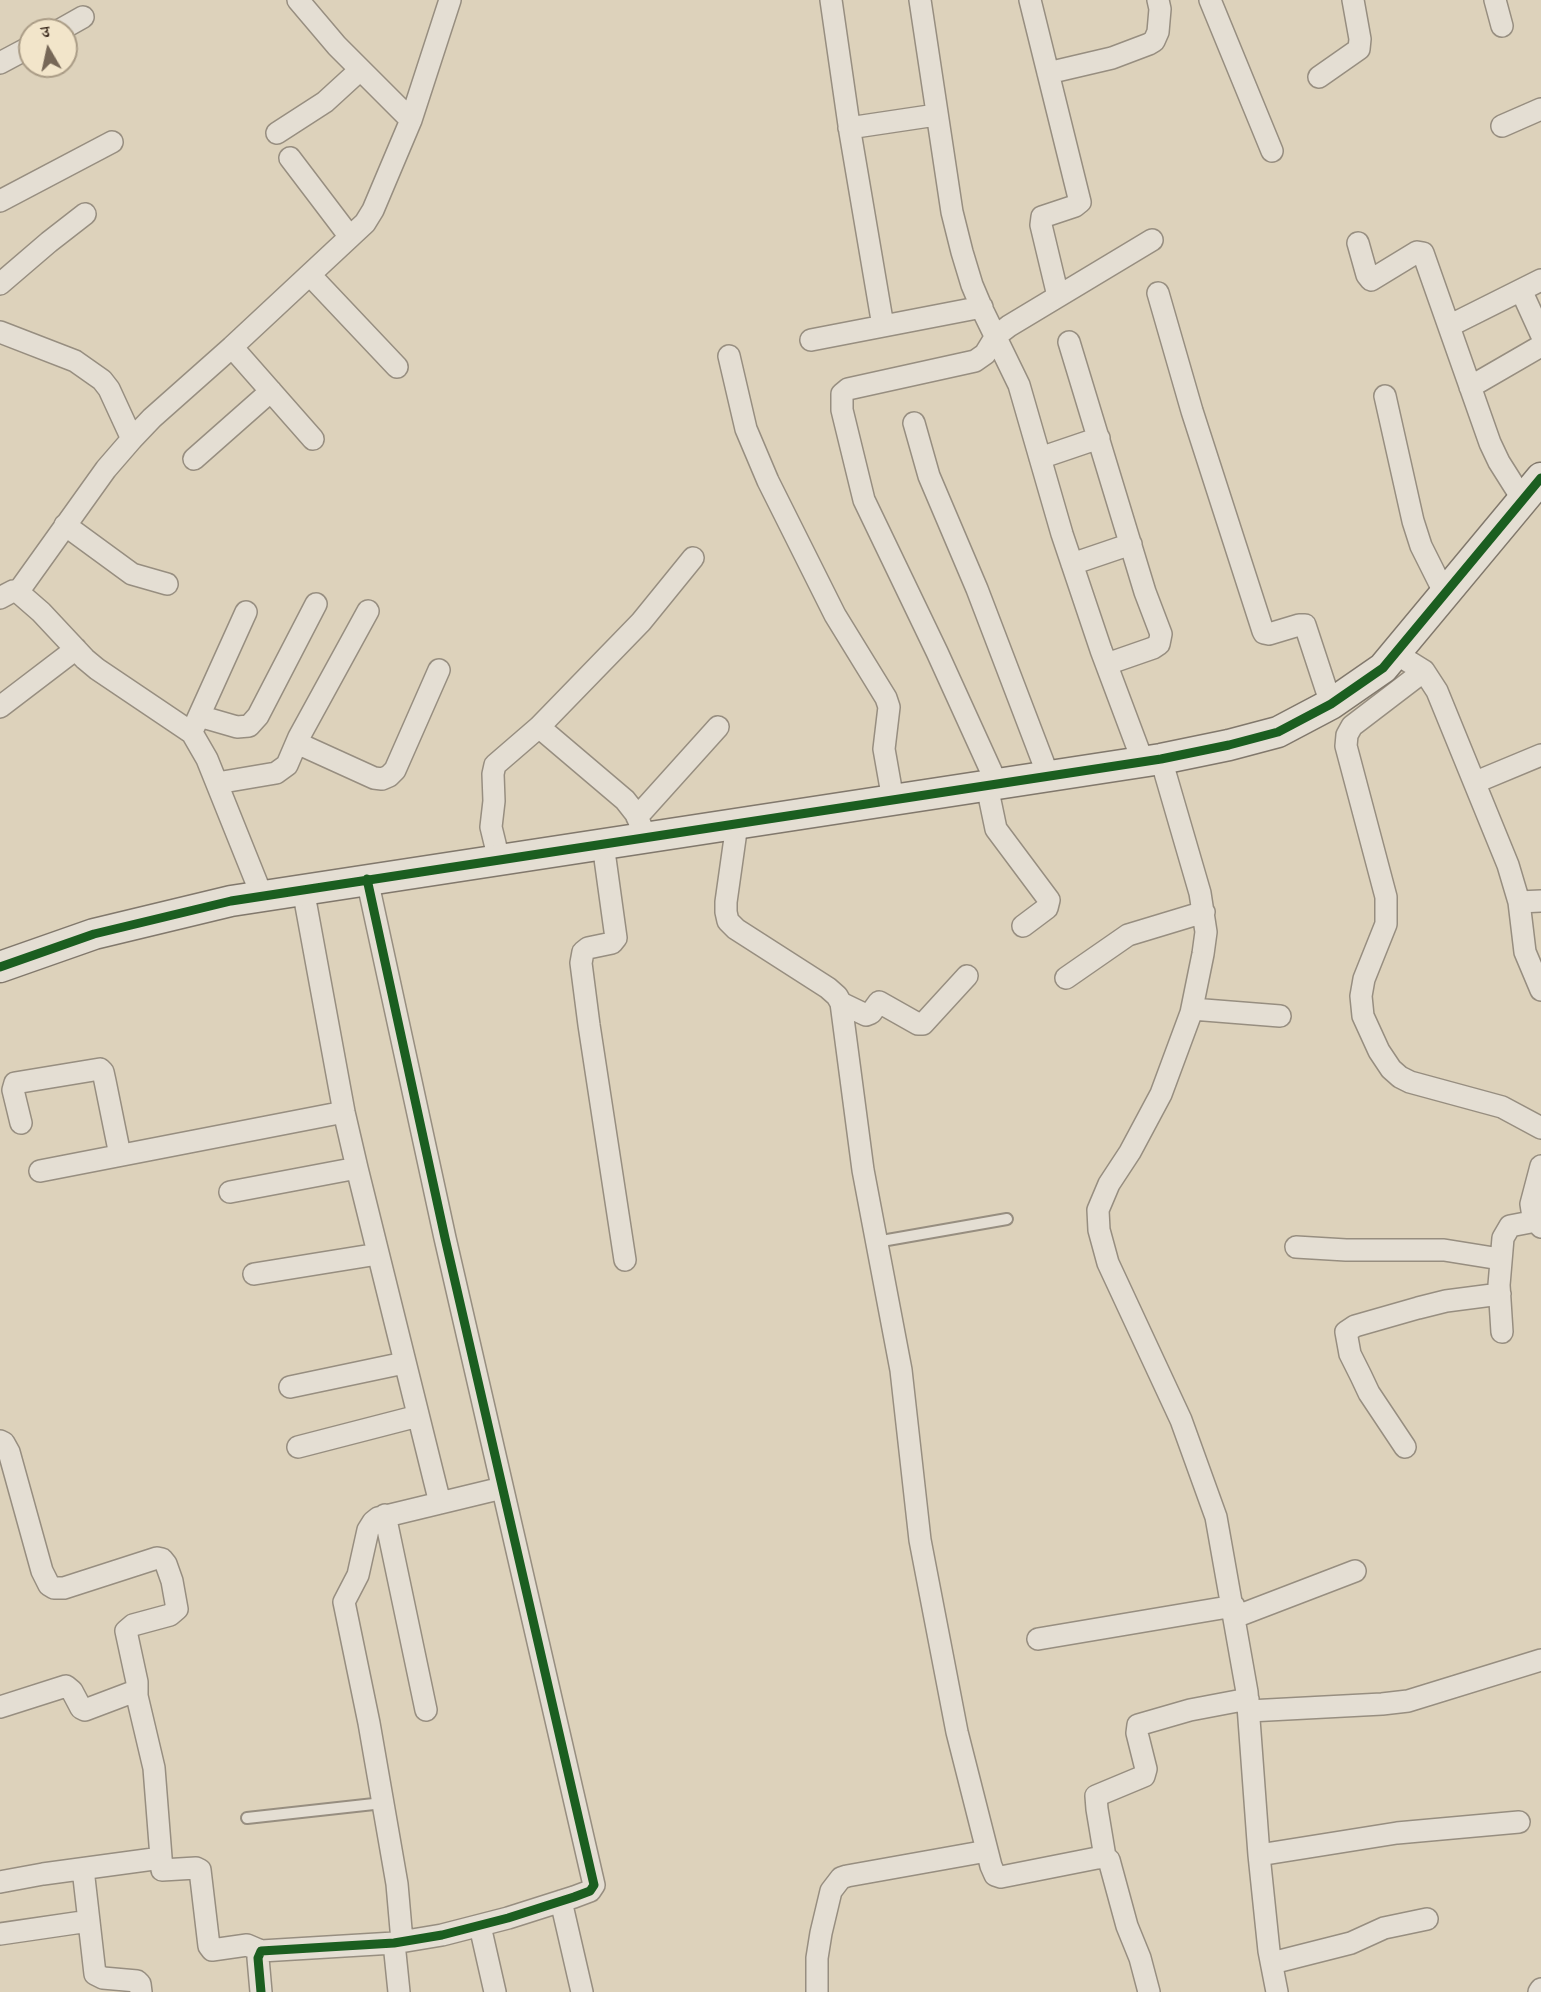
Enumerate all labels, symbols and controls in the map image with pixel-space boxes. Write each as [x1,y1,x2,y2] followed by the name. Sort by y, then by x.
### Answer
[18,18,78,78] north arrow
[40,22,51,42] text: उ

